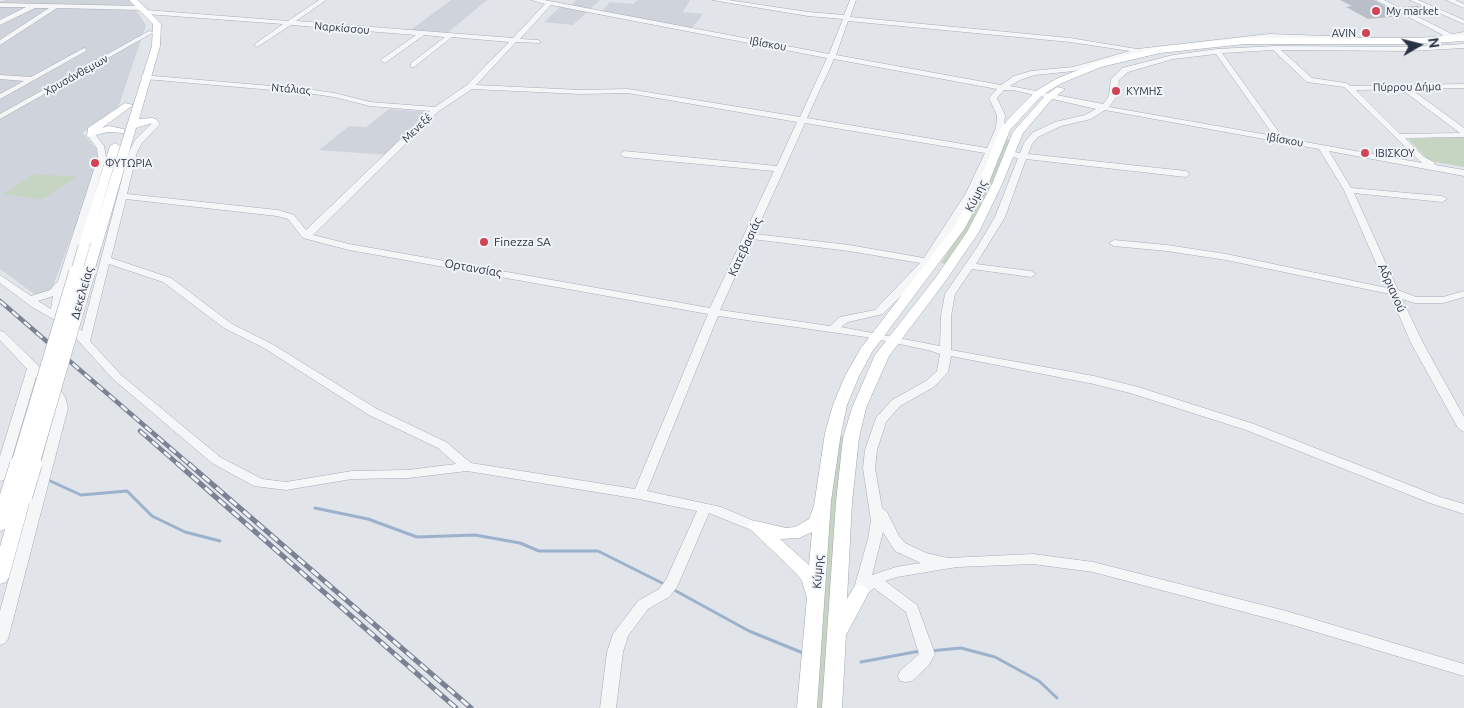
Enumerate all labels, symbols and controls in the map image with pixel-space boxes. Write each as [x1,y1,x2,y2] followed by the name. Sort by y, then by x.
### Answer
[1386,4,1438,18] place label: My market
[1370,5,1382,17] marker: My market
[314,19,370,37] street label: Ναρκίσσου
[1394,20,1444,70] north arrow
[1332,26,1356,40] place label: AVIN
[1360,27,1372,39] marker: AVIN
[749,34,787,54] street label: Ιβίσκου
[1425,37,1443,49] text: N
[42,52,110,98] street label: Χρυσάνθεμων
[1373,80,1441,94] street label: Πύρρου Δήμα
[271,81,311,97] street label: Ντάλιας
[1126,84,1163,98] place label: ΚΥΜΗΣ
[1110,85,1122,97] marker: ΚΥΜΗΣ
[399,111,435,145] street label: Μενεξέ
[1266,130,1304,150] street label: Ιβίσκου
[1375,146,1415,160] place label: ΙΒΙΣΚΟΥ
[1359,147,1371,159] marker: ΙΒΙΣΚΟΥ
[105,156,152,170] place label: ΦΥΤΩΡΙΑ
[89,157,101,169] marker: ΦΥΤΩΡΙΑ
[962,178,990,214] street label: Κύμης
[725,215,765,279] street label: Κατεβασιάς
[494,235,551,249] place label: Finezza SA
[478,236,490,248] marker: Finezza SA
[443,256,503,280] street label: Ορτανσίας
[1375,261,1409,315] street label: Αδριανού
[68,265,96,321] street label: Δεκελείας
[810,555,826,589] street label: Κύμης

